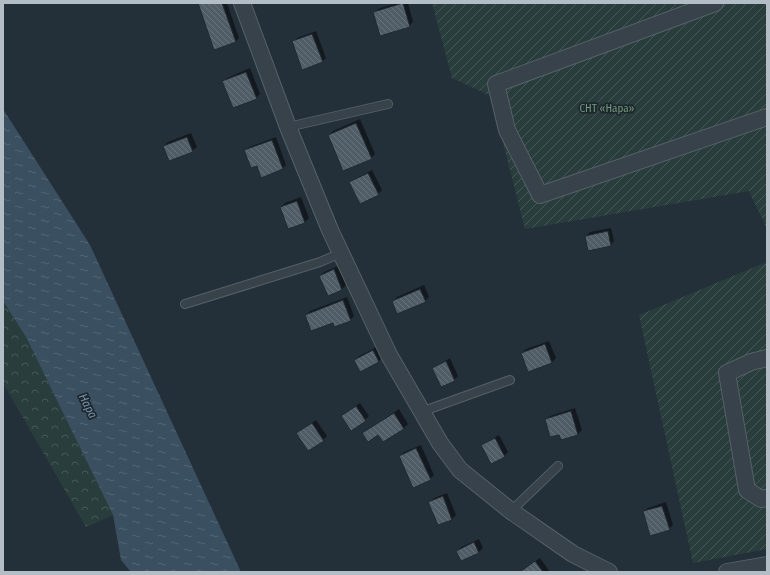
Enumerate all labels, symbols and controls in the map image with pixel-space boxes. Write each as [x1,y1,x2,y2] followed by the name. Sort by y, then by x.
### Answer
[580,102,635,115] park label: СНТ «Нара»
[76,391,100,421] water label: Нара

